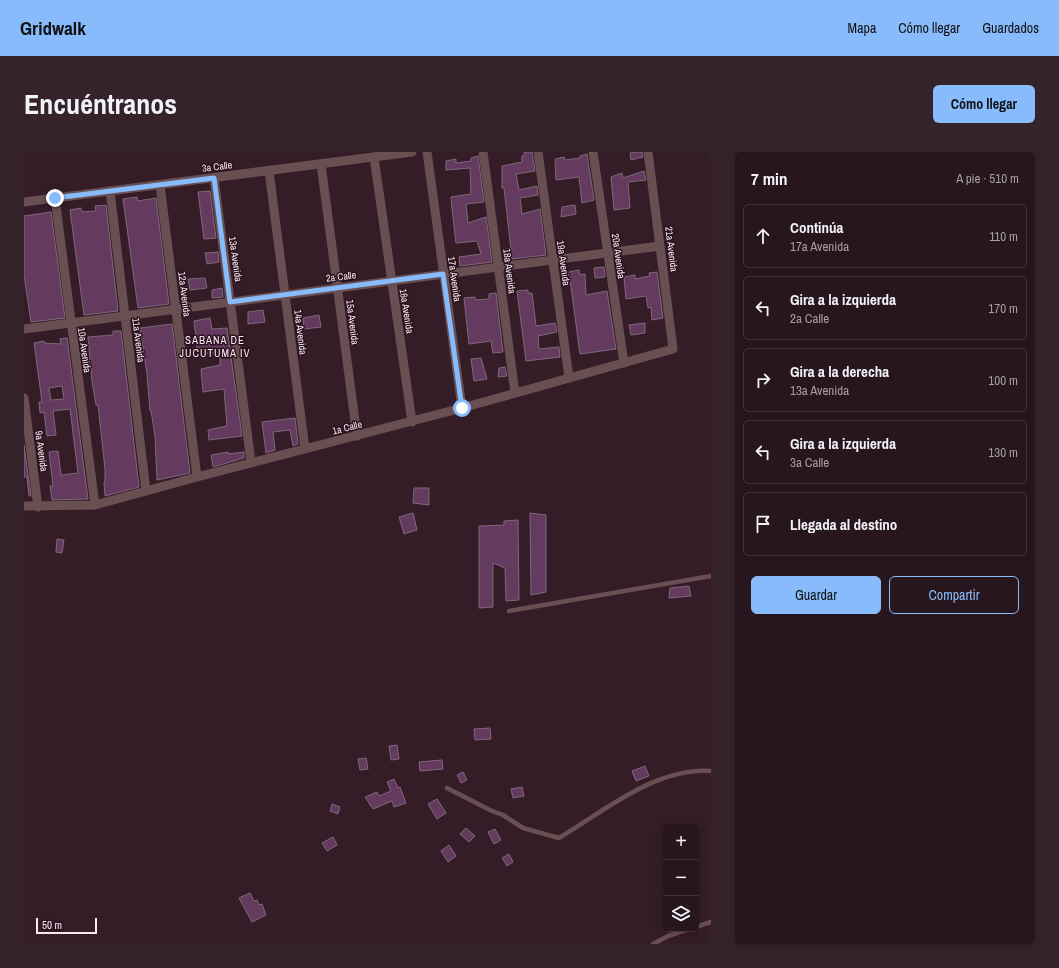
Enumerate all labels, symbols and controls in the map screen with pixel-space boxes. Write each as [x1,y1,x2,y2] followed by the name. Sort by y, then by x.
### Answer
[20,15,86,41] text: Gridwalk
[848,19,876,37] text: Mapa
[898,19,960,37] text: Cómo llegar
[982,19,1039,37] text: Guardados
[24,85,177,123] text: Encuéntranos
[933,85,1035,123] button: Cómo llegar
[201,158,233,175] street label: 3a Calle
[751,167,787,190] text: 7 min
[956,170,1019,187] text: A pie · 510 m
[46,189,64,207] route end
[790,217,843,238] text: Continúa
[752,225,774,247] icon: ahead
[662,226,681,273] street label: 21a Avenida
[989,228,1018,245] text: 110 m
[609,233,628,280] street label: 20a Avenida
[226,236,245,283] street label: 13a Avenida
[790,238,849,255] text: 17a Avenida
[554,240,573,287] street label: 19a Avenida
[500,248,519,295] street label: 18a Avenida
[445,256,464,303] street label: 17a Avenida
[325,268,357,285] street label: 2a Calle
[175,271,194,318] street label: 12a Avenida
[397,288,417,335] street label: 16a Avenida
[790,289,896,310] text: Gira a la izquierda
[752,297,774,319] icon: left
[343,299,362,346] street label: 15a Avenida
[988,300,1018,317] text: 170 m
[291,309,310,356] street label: 14a Avenida
[790,310,829,327] text: 2a Calle
[129,317,148,364] street label: 11a Avenida
[75,327,94,374] street label: 10a Avenida
[179,333,251,360] district label: SABANA DE JUCUTUMA IV
[790,361,889,382] text: Gira a la derecha
[752,369,774,391] icon: right
[988,372,1018,389] text: 100 m
[790,382,849,399] text: 13a Avenida
[453,399,471,417] route start
[331,417,364,437] street label: 1a Calle
[32,430,51,473] street label: 9a Avenida
[790,433,896,454] text: Gira a la izquierda
[752,441,774,463] icon: left
[988,444,1018,461] text: 130 m
[790,454,829,471] text: 3a Calle
[752,513,774,535] icon: arrive
[790,514,897,535] text: Llegada al destino
[751,576,881,614] button: Guardar
[889,576,1019,614] button: Compartir
[663,824,699,932] map controls
[663,824,699,860] button: +
[663,860,699,896] button: −
[663,896,699,932] button: layers
[36,916,97,935] scale bar
[42,918,62,932] text: 50 m

